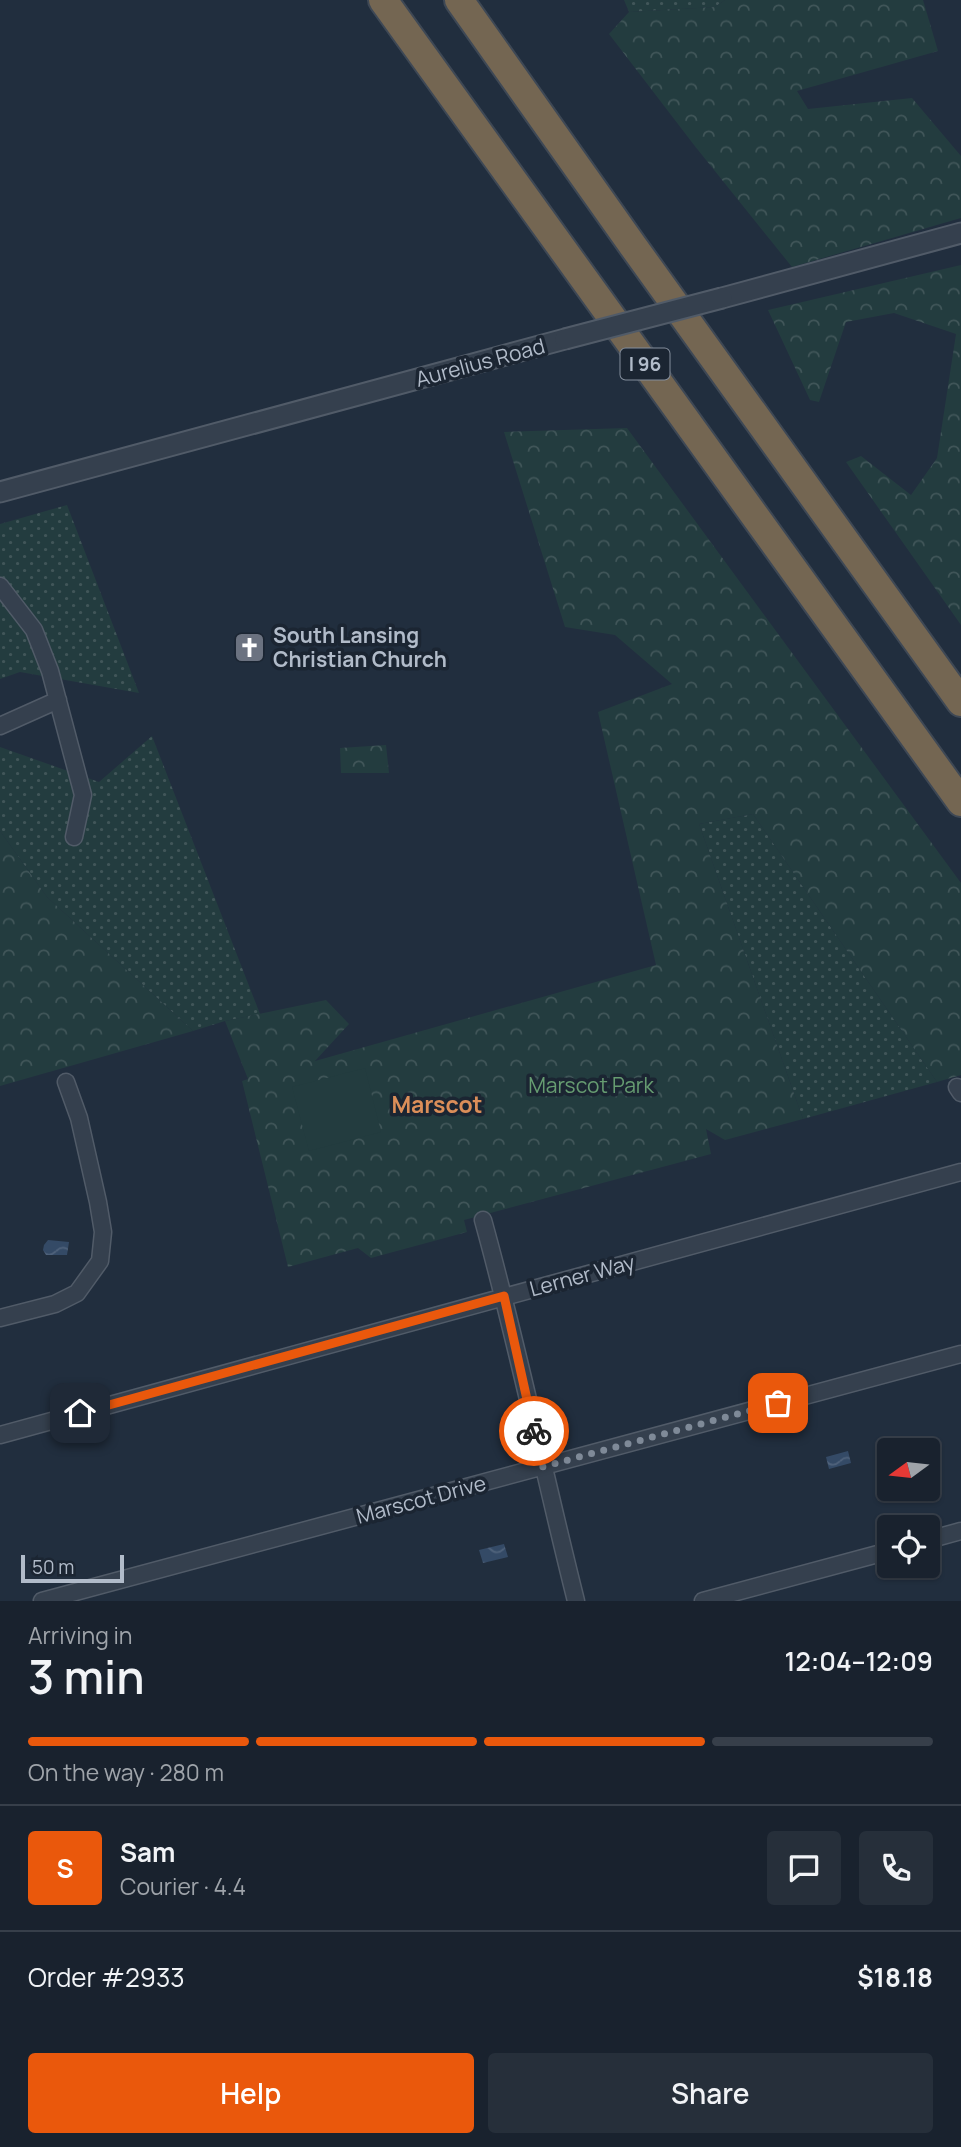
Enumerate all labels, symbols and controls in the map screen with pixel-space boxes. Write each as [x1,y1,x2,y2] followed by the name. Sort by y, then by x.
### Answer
[412,331,548,393] street label: Aurelius Road
[620,348,670,380] road number: I 96
[273,621,447,673] place label: South Lansing Christian Church
[233,630,267,664] church icon: South Lansing Christian Church
[528,1071,654,1099] park label: Marscot Park
[391,1088,483,1120] district label: Marscot
[526,1248,638,1302] street label: Lerner Way
[748,1373,808,1433] pin
[50,1383,110,1443] pin
[759,1384,797,1422] icon: bag
[61,1394,99,1432] icon: home
[499,1396,569,1466] courier
[515,1412,553,1450] icon: bike
[877,1438,940,1502] north arrow
[877,1438,940,1578] map controls
[353,1468,489,1530] street label: Marscot Drive
[877,1515,940,1578] button: locate
[21,1552,124,1584] scale bar
[32,1554,74,1580] text: 50 m
[28,1619,133,1651] text: Arriving in
[784,1643,933,1679] text: 12:04–12:09
[28,1645,145,1708] text: 3 min
[28,1756,224,1788] text: On the way · 280 m
[767,1831,841,1905] button: chat
[859,1831,933,1905] button: phone
[120,1834,175,1870] text: Sam
[56,1850,74,1886] text: S
[120,1870,246,1902] text: Courier · 4.4
[28,1959,185,1995] text: Order #2933
[857,1959,933,1995] text: $18.18
[28,2053,474,2133] button: Help
[488,2053,933,2133] button: Share

